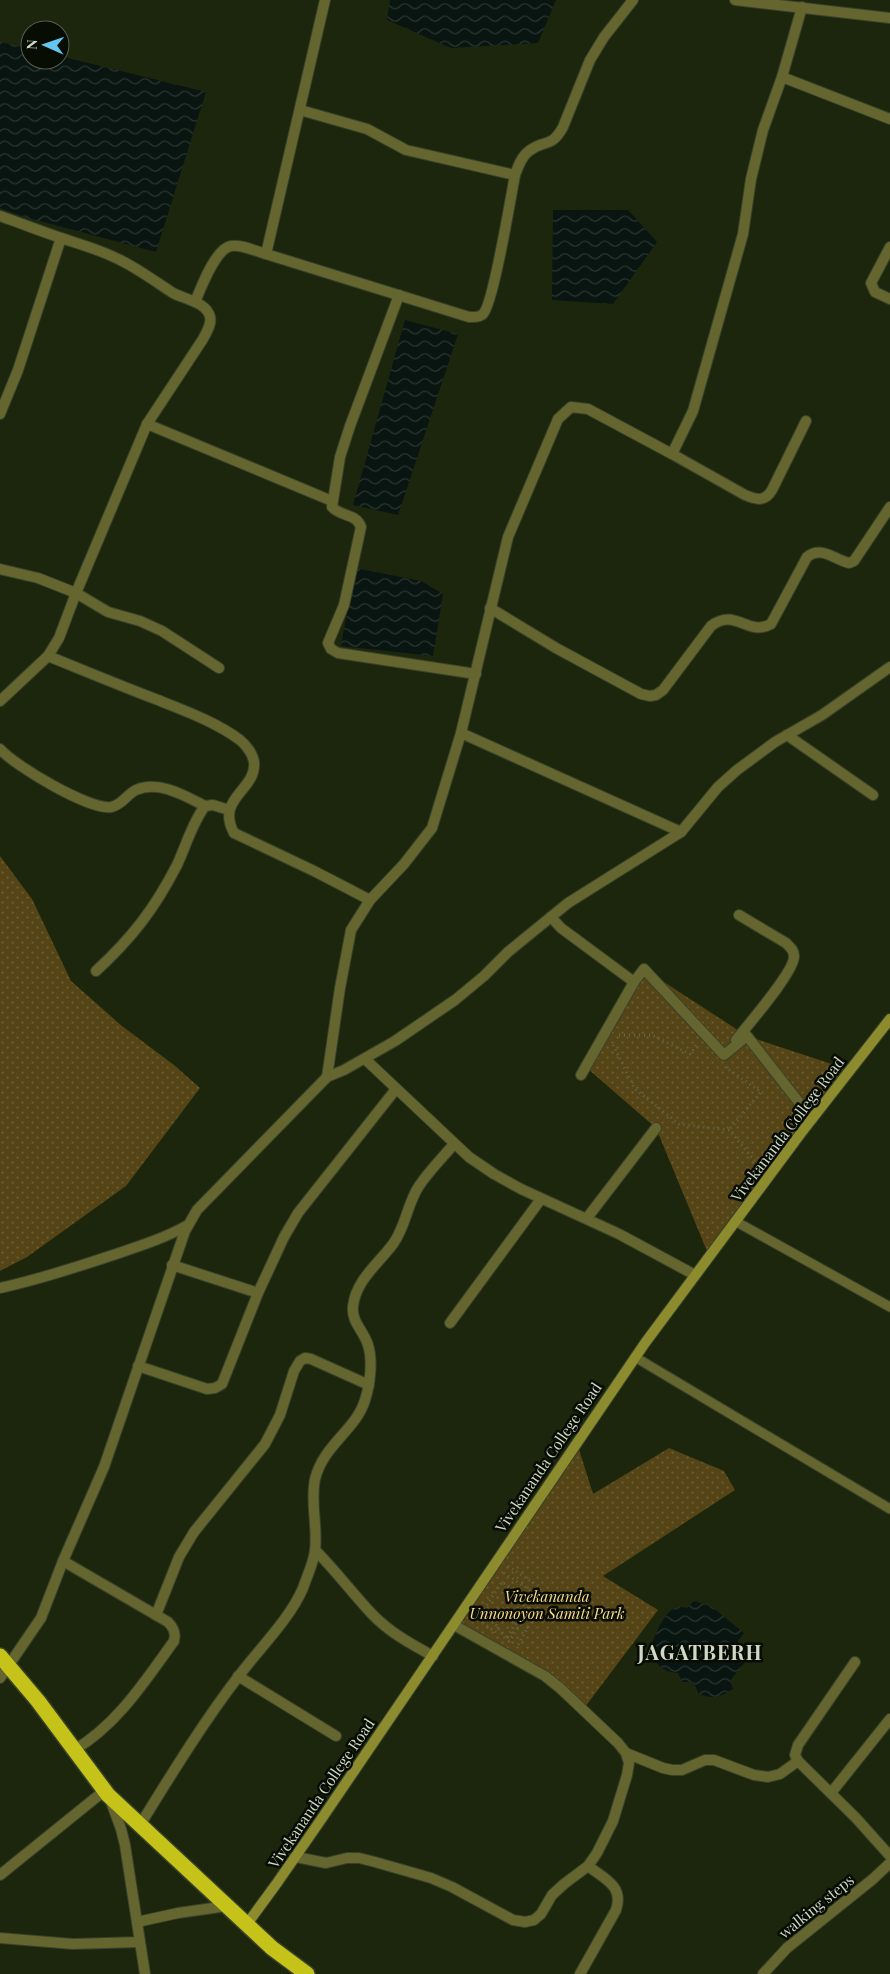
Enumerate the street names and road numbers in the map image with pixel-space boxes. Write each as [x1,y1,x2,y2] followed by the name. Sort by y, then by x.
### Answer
[725,1052,848,1206] street label: Vivekananda College Road
[490,1378,606,1537] street label: Vivekananda College Road
[263,1714,379,1873] street label: Vivekananda College Road
[774,1869,858,1943] street label: walking steps

